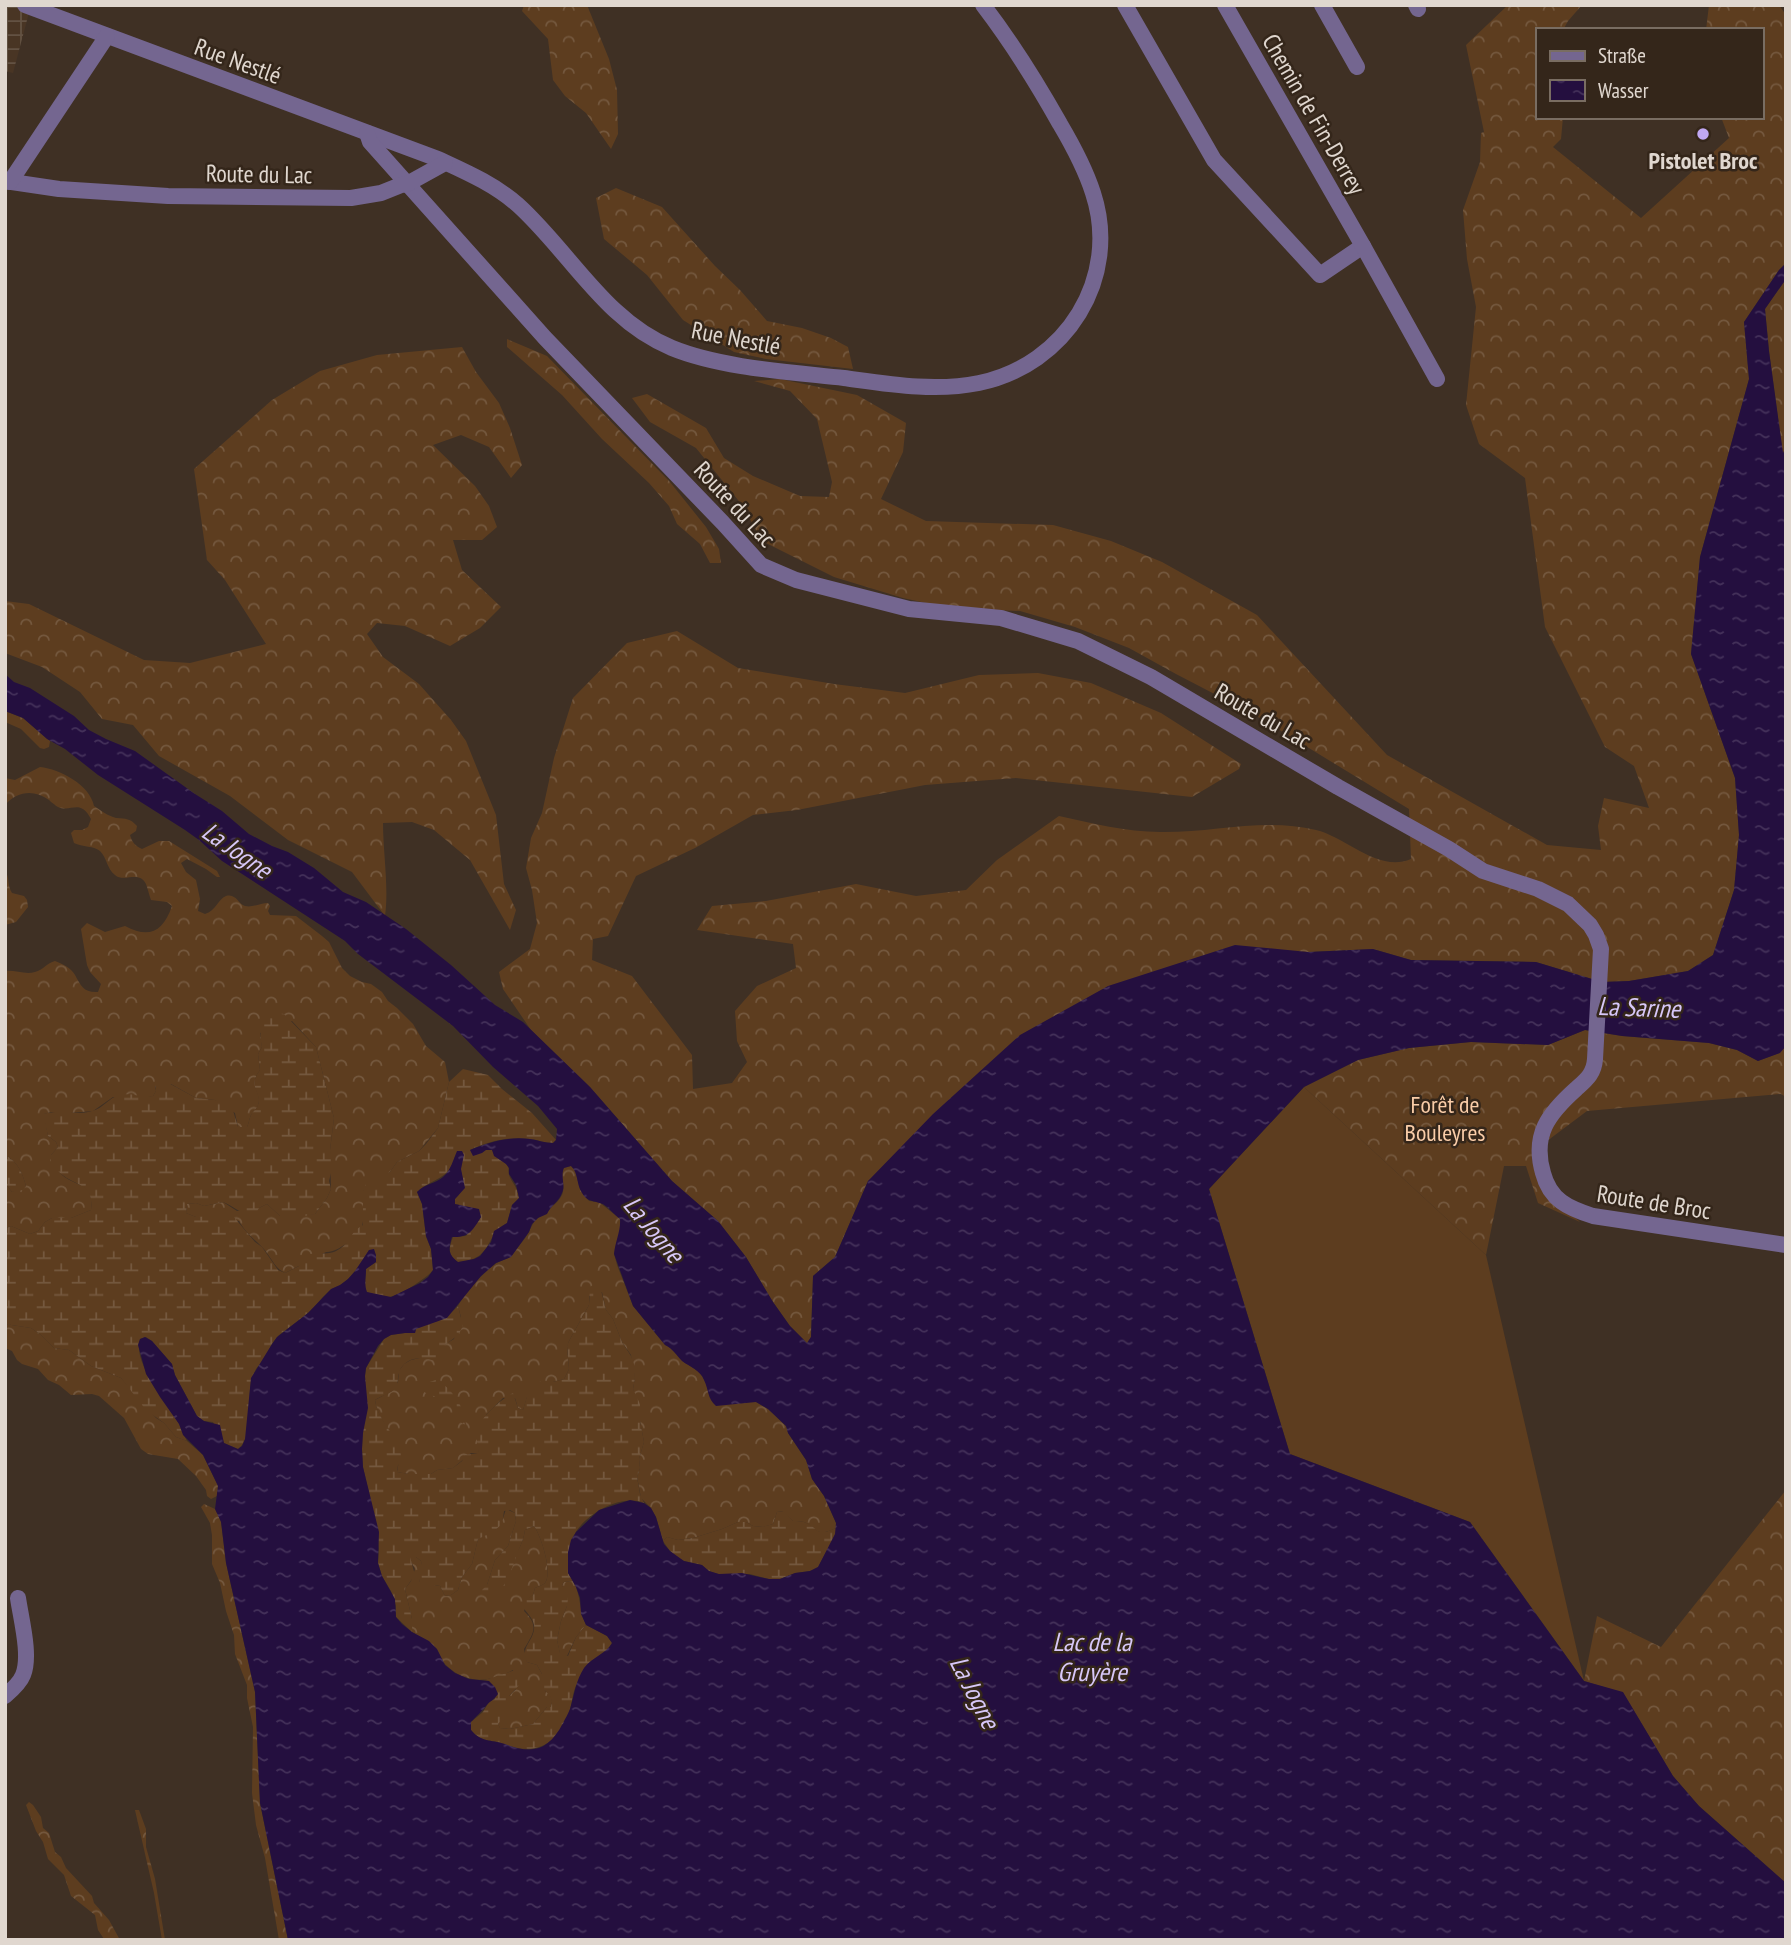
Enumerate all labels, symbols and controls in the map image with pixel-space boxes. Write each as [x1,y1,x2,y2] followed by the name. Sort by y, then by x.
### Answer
[1256,28,1372,200] street label: Chemin de Fin-Derrey
[1536,28,1763,119] legend
[190,31,286,91] street label: Rue Nestlé
[1598,42,1646,69] text: Straße
[1598,77,1649,104] text: Wasser
[1695,126,1711,142] marker: Pistolet Broc
[1649,145,1758,176] place label: Pistolet Broc
[206,158,313,190] street label: Route du Lac
[689,314,783,362] street label: Rue Nestlé
[687,455,783,554] street label: Route du Lac
[1209,676,1317,756] street label: Route du Lac
[196,814,280,887] water label: La Jogne
[1597,989,1683,1025] water label: La Sarine
[1405,1089,1485,1148] park label: Forêt de Bouleyres
[1595,1178,1714,1226] street label: Route de Broc
[617,1189,693,1271] water label: La Jogne
[1052,1625,1133,1688] water label: Lac de la Gruyère
[943,1650,1008,1736] water label: La Jogne

